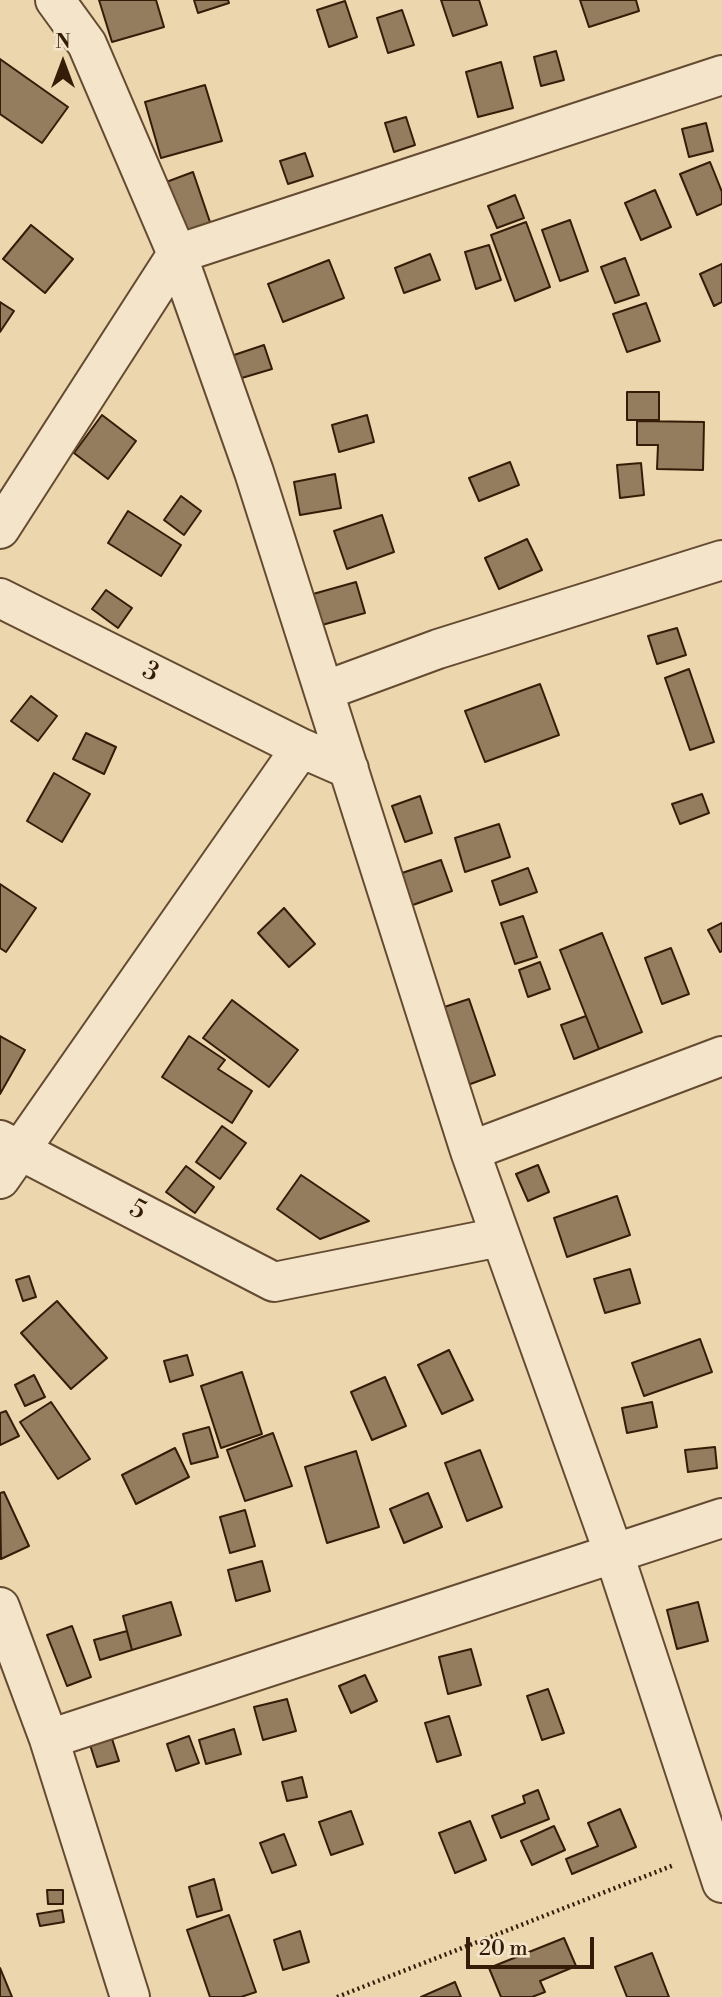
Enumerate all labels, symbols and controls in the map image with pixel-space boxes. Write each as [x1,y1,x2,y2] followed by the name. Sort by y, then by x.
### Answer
[28,28,98,98] north arrow
[55,30,71,54] text: N
[137,656,163,690] street label: 3
[124,1194,150,1228] street label: 5
[470,1924,598,1968] scale bar
[479,1936,528,1962] text: 20 m

